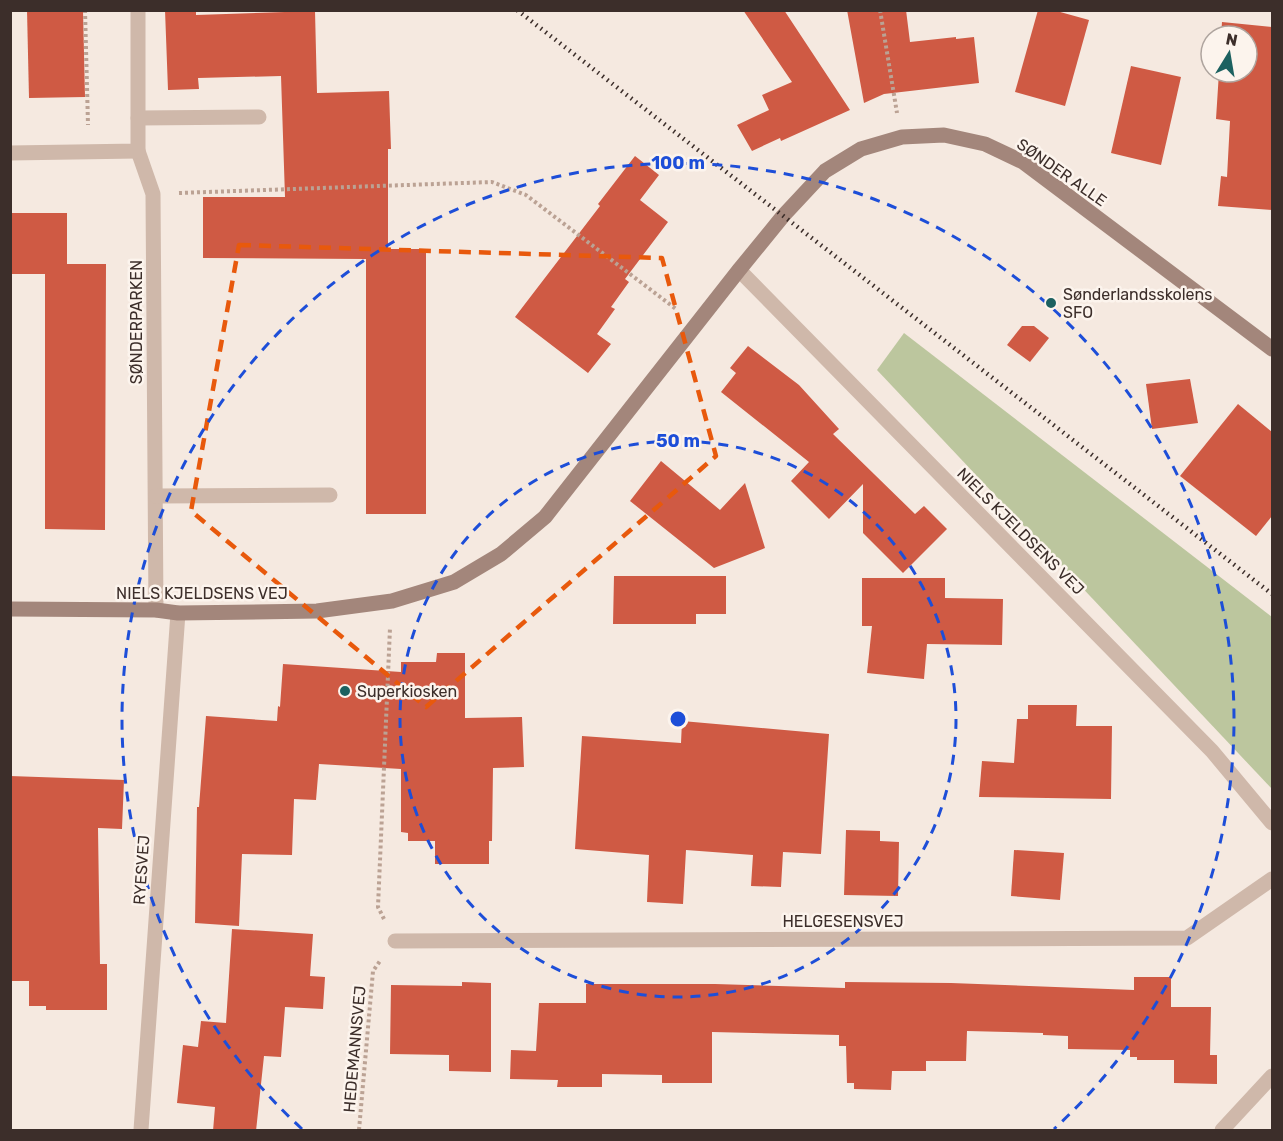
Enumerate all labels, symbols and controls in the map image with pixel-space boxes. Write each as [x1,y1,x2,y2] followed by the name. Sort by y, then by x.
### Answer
[1199,24,1259,84] north arrow
[1224,29,1239,50] text: N
[1013,135,1110,210] street label: SØNDER ALLE
[651,152,705,174] text: 100 m
[127,260,146,384] street label: SØNDERPARKEN
[1063,285,1212,322] place label: Sønderlandsskolens SFO
[1044,296,1058,310] marker: Sønderlandsskolens SFO
[656,430,700,452] text: 50 m
[953,464,1088,599] street label: NIELS KJELDSENS VEJ
[116,584,288,603] street label: NIELS KJELDSENS VEJ
[357,682,457,701] place label: Superkiosken
[338,684,352,698] marker: Superkiosken
[668,709,688,729] centre of rings
[130,834,153,906] street label: RYESVEJ
[782,912,904,931] street label: HELGESENSVEJ
[339,985,370,1113] street label: HEDEMANNSVEJ

